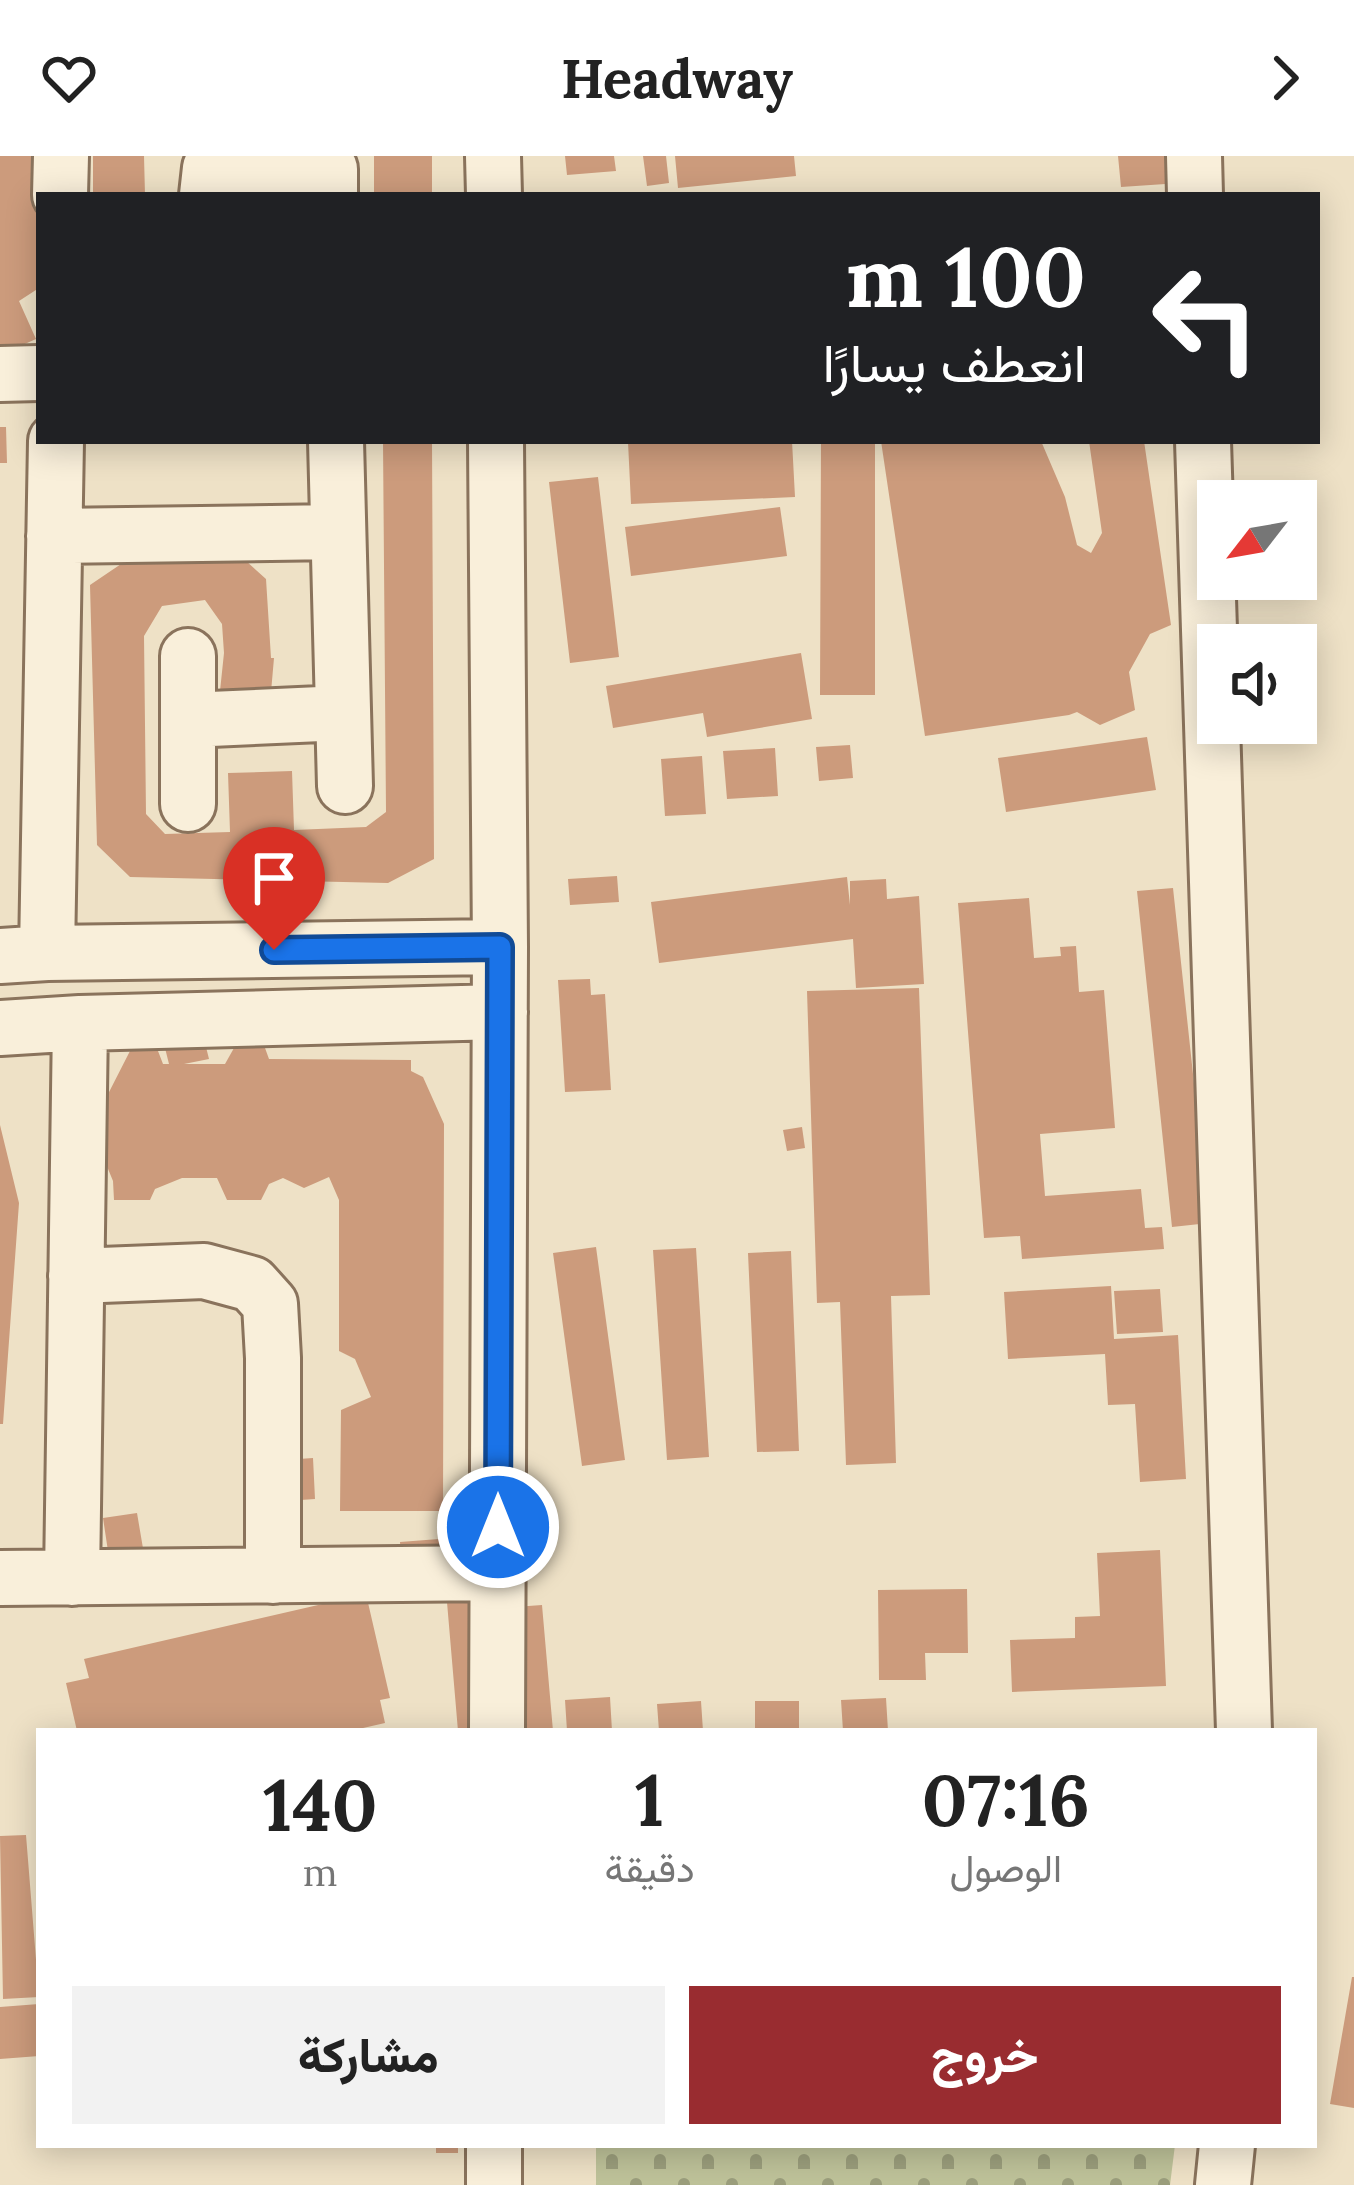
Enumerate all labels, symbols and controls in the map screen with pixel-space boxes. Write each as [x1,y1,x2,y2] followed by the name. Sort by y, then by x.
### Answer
[561,44,793,113] text: Headway
[36,45,102,111] icon: heart
[1252,45,1318,111] icon: forward
[846,222,1086,330] text: 100 m
[1128,240,1284,396] icon: left
[822,328,1086,397] text: انعطف يسارًا
[1197,480,1317,600] north arrow
[1197,480,1317,744] map controls
[1197,624,1317,744] button: sound
[223,827,325,950] pin
[241,845,307,911] icon: arrive
[435,1464,561,1590] position arrow
[635,1754,664,1846] text: 1
[922,1754,1090,1846] text: 07:16
[263,1759,377,1851] text: 140
[605,1843,695,1893] text: دقيقة
[950,1843,1062,1893] text: الوصول
[303,1847,338,1897] text: m
[72,1986,665,2124] button: مشاركة
[689,1986,1281,2124] button: خروج

